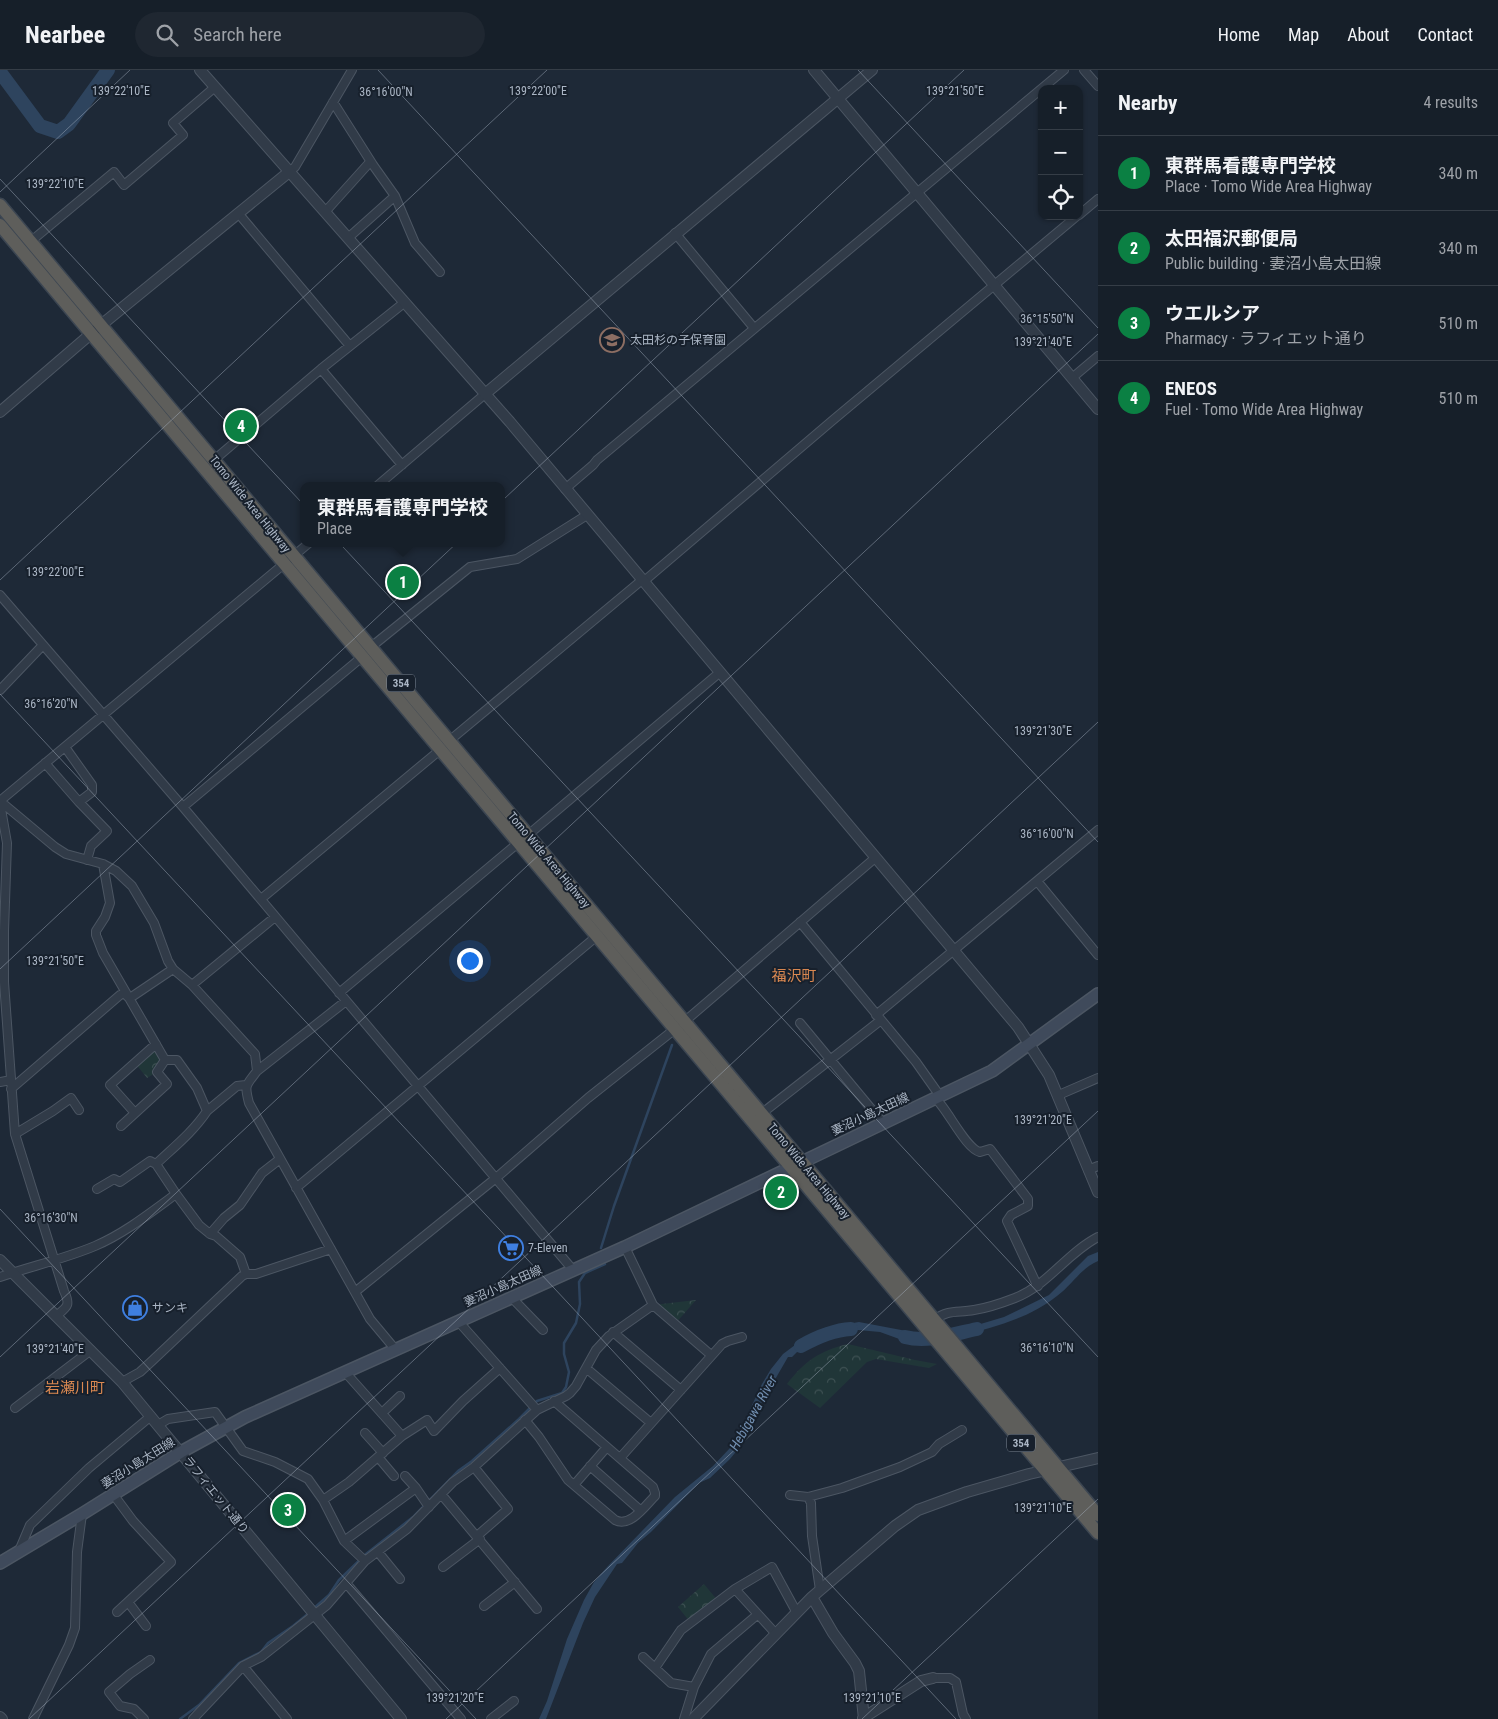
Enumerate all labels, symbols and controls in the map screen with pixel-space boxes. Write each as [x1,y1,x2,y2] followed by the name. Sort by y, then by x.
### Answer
[135,12,485,57] search box
[25,21,105,49] text: Nearbee
[153,21,181,49] icon: search
[193,23,282,46] text: Search here
[1218,24,1260,45] text: Home
[1288,24,1319,45] text: Map
[1347,24,1389,45] text: About
[1417,24,1473,45] text: Contact
[92,84,150,98] text: 139°22'10"E
[509,84,567,98] text: 139°22'00"E
[926,84,984,98] text: 139°21'50"E
[359,85,413,99] text: 36°16'00"N
[1038,85,1083,220] map controls
[1038,85,1083,130] button: +
[1118,91,1177,115] text: Nearby
[1423,93,1478,112] text: 4 results
[1038,130,1083,175] button: −
[1165,154,1336,177] text: 東群馬看護専門学校
[1130,164,1138,183] text: 1
[1439,164,1478,183] text: 340 m
[1038,175,1083,220] button: locate
[26,177,84,191] text: 139°22'10"E
[1165,177,1372,196] text: Place · Tomo Wide Area Highway
[1165,227,1298,250] text: 太田福沢郵便局
[1130,239,1138,258] text: 2
[1439,239,1478,258] text: 340 m
[1165,254,1381,273] text: Public building · 妻沼小島太田線
[1165,302,1260,325] text: ウエルシア
[1020,312,1074,326] text: 36°15'50"N
[1130,314,1138,333] text: 3
[1439,314,1478,333] text: 510 m
[599,327,625,353] school or university icon: 太田杉の子保育園
[1165,329,1367,348] text: Pharmacy · ラフィエット通り
[630,333,726,347] place label: 太田杉の子保育園
[1014,335,1072,349] text: 139°21'40"E
[1165,377,1217,400] text: ENEOS
[1130,389,1138,408] text: 4
[1439,389,1478,408] text: 510 m
[1165,400,1363,419] text: Fuel · Tomo Wide Area Highway
[225,407,257,445] pin: 4
[207,453,293,555] street label: Tomo Wide Area Highway
[300,482,505,547] popup
[317,496,488,519] text: 東群馬看護専門学校
[317,519,352,538] text: Place
[387,563,419,601] pin: 1
[26,565,84,579] text: 139°22'00"E
[387,674,415,692] road number: 354
[24,697,78,711] text: 36°16'20"N
[1014,724,1072,738] text: 139°21'30"E
[505,809,593,911] street label: Tomo Wide Area Highway
[1020,827,1074,841] text: 36°16'00"N
[457,948,483,974] your location
[26,954,84,968] text: 139°21'50"E
[771,967,817,985] district label: 福沢町
[829,1090,911,1138] street label: 妻沼小島太田線
[1014,1113,1072,1127] text: 139°21'20"E
[765,1120,853,1222] street label: Tomo Wide Area Highway
[765,1173,797,1211] pin: 2
[24,1211,78,1225] text: 36°16'30"N
[498,1235,524,1261] supermarket icon: 7-Eleven
[528,1241,568,1255] place label: 7-Eleven
[462,1263,544,1309] street label: 妻沼小島太田線
[122,1295,148,1321] shop icon: サンキ
[152,1301,188,1315] place label: サンキ
[1020,1341,1074,1355] text: 36°16'10"N
[26,1342,84,1356] text: 139°21'40"E
[726,1372,781,1453] water label: Hebigawa River
[45,1379,105,1397] district label: 岩瀬川町
[99,1435,177,1491] street label: 妻沼小島太田線
[1007,1435,1035,1452] road number: 354
[180,1453,252,1537] street label: ラフィエット通り
[272,1491,304,1529] pin: 3
[1014,1501,1072,1515] text: 139°21'10"E
[426,1691,484,1705] text: 139°21'20"E
[843,1691,901,1705] text: 139°21'10"E

